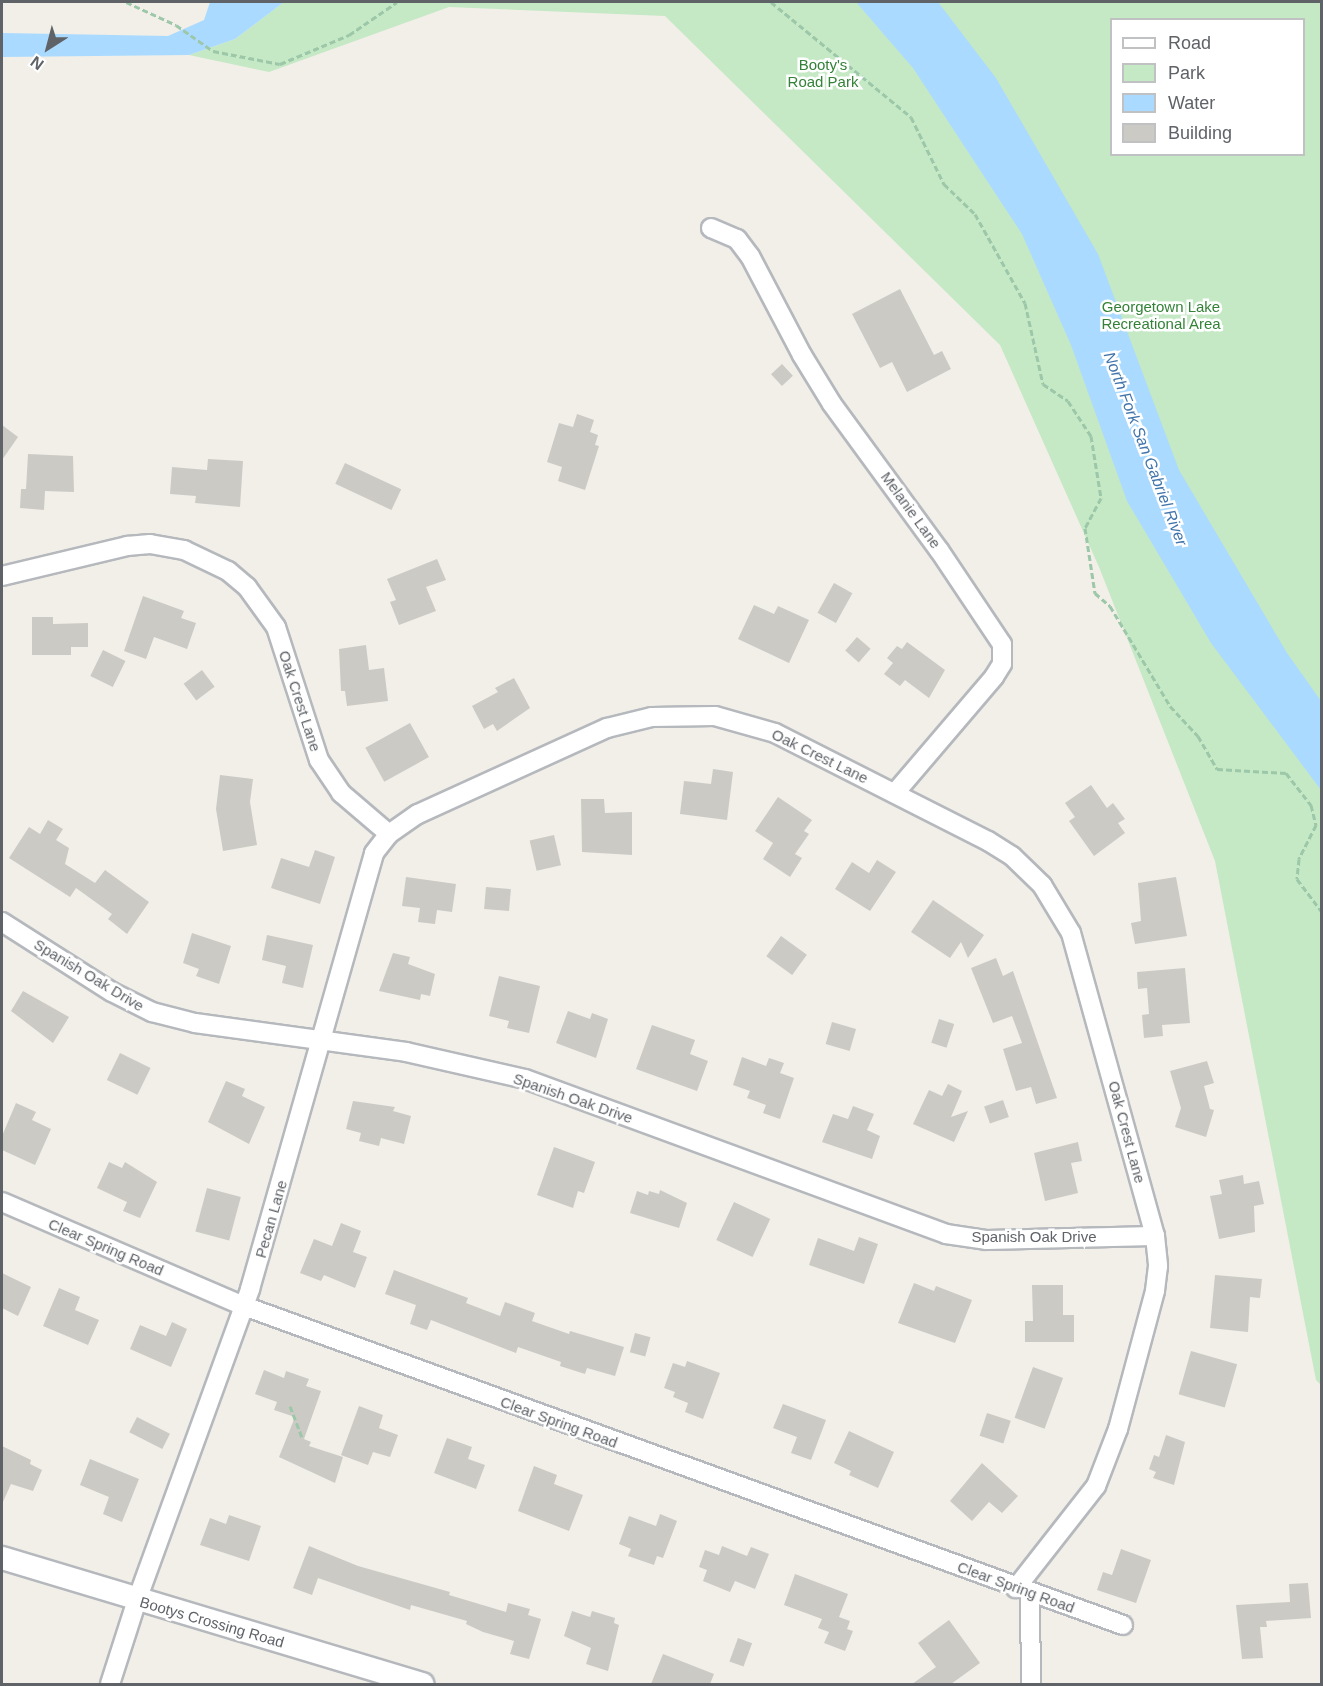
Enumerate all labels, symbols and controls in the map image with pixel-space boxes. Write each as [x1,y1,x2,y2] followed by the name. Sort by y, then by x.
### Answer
[18,18,78,78] north arrow
[1110,18,1305,156] legend
[1168,33,1211,53] text: Road
[27,53,47,73] text: N
[788,55,858,90] park label: Booty's Road Park
[1168,63,1205,83] text: Park
[1168,93,1215,113] text: Water
[1168,123,1232,143] text: Building
[1101,297,1221,332] park label: Georgetown Lake Recreational Area
[1099,349,1191,549] water label: North Fork San Gabriel River
[877,468,945,552] street label: Melanie Lane
[275,648,325,754] street label: Oak Crest Lane
[769,725,871,787] street label: Oak Crest Lane
[31,935,147,1015] street label: Spanish Oak Drive
[511,1069,635,1127] street label: Spanish Oak Drive
[1105,1079,1149,1185] street label: Oak Crest Lane
[251,1178,291,1260] street label: Pecan Lane
[46,1215,166,1279] street label: Clear Spring Road
[971,1228,1097,1246] street label: Spanish Oak Drive
[498,1392,620,1452] street label: Clear Spring Road
[955,1557,1077,1617] street label: Clear Spring Road
[138,1593,286,1651] street label: Bootys Crossing Road

